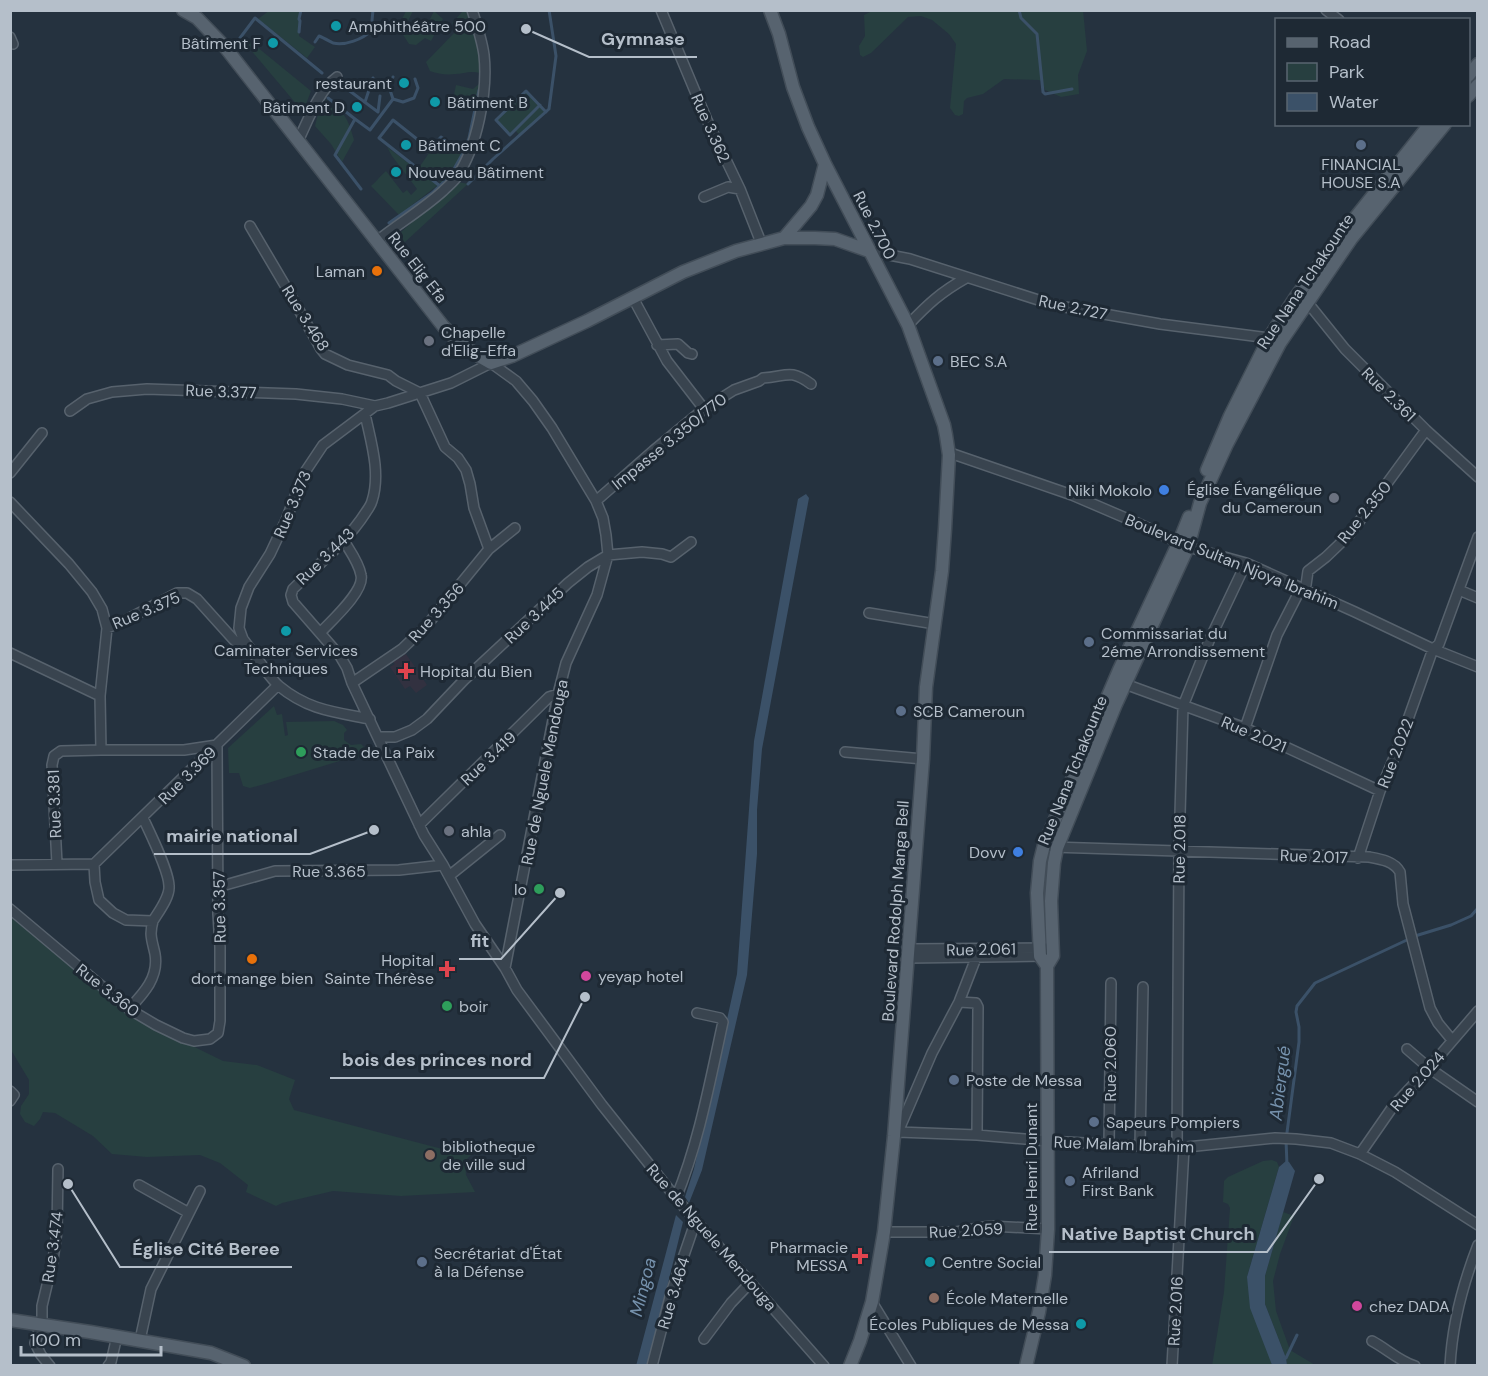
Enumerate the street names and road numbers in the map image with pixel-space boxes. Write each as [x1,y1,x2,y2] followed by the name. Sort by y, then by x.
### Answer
[686,91,735,166] street label: Rue 3.362
[848,187,901,263] street label: Rue 2.700
[1252,210,1359,353] street label: Rue Nana Tchakounte
[383,228,452,307] street label: Rue Elig Efa
[277,281,334,355] street label: Rue 3.468
[1037,290,1109,325] street label: Rue 2.727
[1357,363,1420,426] street label: Rue 2.361
[185,380,257,403] street label: Rue 3.377
[607,388,731,494] street label: Impasse 3.350/770
[269,467,316,541] street label: Rue 3.373
[1333,477,1396,548] street label: Rue 2.350
[1122,509,1342,614] street label: Boulevard Sultan Njoya Ibrahim
[292,523,359,589] street label: Rue 3.443
[404,578,469,647] street label: Rue 3.356
[500,583,568,648] street label: Rue 3.445
[109,587,183,634] street label: Rue 3.375
[516,678,573,867] street label: Rue de Nguele Mendouga
[1033,693,1112,848] street label: Rue Nana Tchakounte
[1218,711,1290,758] street label: Rue 2.021
[1373,715,1418,791] street label: Rue 2.022
[456,727,521,790] street label: Rue 3.419
[154,742,221,809] street label: Rue 3.369
[43,769,66,839] street label: Rue 3.381
[877,800,914,1022] street label: Boulevard Rodolph Manga Bell
[1168,814,1191,884] street label: Rue 2.018
[1280,845,1348,868] street label: Rue 2.017
[292,861,366,882] street label: Rue 3.365
[208,871,231,943] street label: Rue 3.357
[946,938,1016,961] street label: Rue 2.061
[72,959,144,1022] street label: Rue 3.360
[1100,1026,1121,1102] street label: Rue 2.060
[1385,1047,1450,1116] street label: Rue 2.024
[1021,1103,1042,1231] street label: Rue Henri Dunant
[1053,1132,1195,1157] street label: Rue Malam Ibrahim
[642,1159,781,1315] street label: Rue de Nguele Mendouga
[37,1210,68,1284] street label: Rue 3.474
[928,1218,1004,1243] street label: Rue 2.059
[653,1254,694,1332] street label: Rue 3.464
[1163,1276,1188,1346] street label: Rue 2.016

